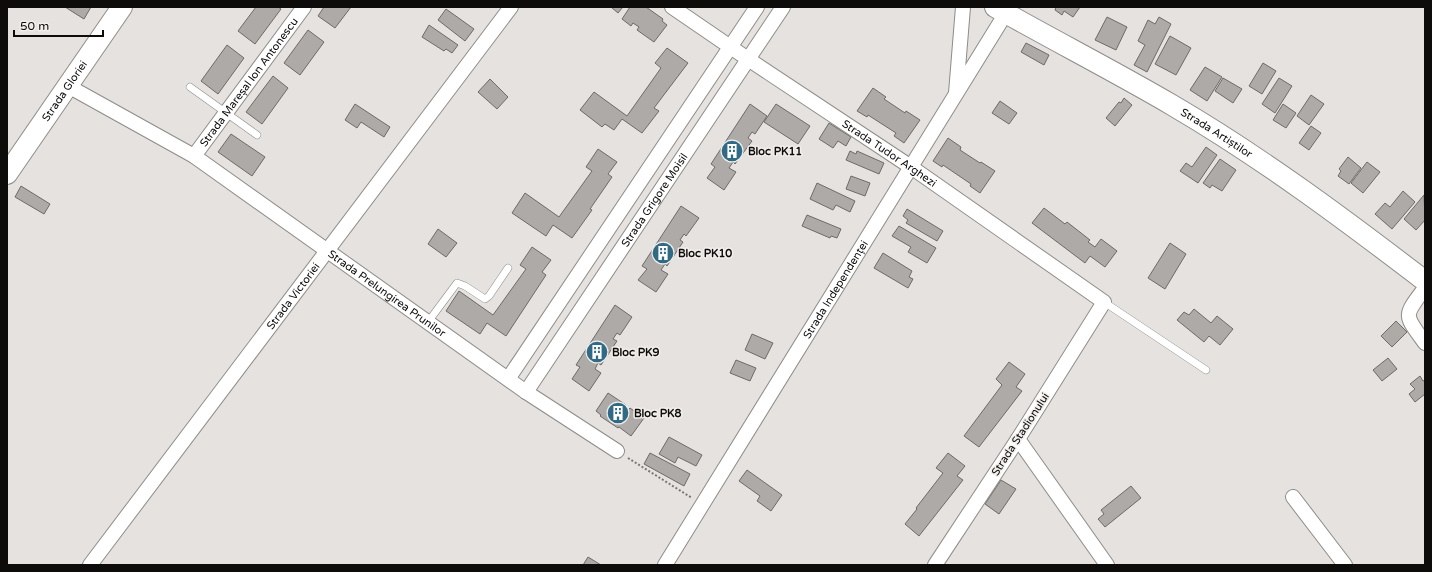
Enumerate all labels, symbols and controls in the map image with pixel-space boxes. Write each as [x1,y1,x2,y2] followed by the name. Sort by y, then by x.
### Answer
[14,12,103,38] scale bar
[197,15,301,149] street label: Strada Mareșal Ion Antonescu
[20,19,49,33] text: 50 m
[39,58,90,124] street label: Strada Gloriei
[1178,106,1255,161] street label: Strada Artiștilor
[840,117,939,190] street label: Strada Tudor Arghezi
[719,138,745,164] building icon: Bloc PK11
[748,145,802,158] place label: Bloc PK11
[619,151,691,250] street label: Strada Grigore Moisil
[801,238,871,341] street label: Strada Independenței
[650,240,676,266] building icon: Bloc PK10
[325,247,449,340] street label: Strada Prelungirea Prunilor
[678,247,732,260] place label: Bloc PK10
[264,260,323,332] street label: Strada Victoriei
[584,339,610,365] building icon: Bloc PK9
[612,346,659,359] place label: Bloc PK9
[989,391,1052,478] street label: Strada Stadionului
[605,400,631,426] building icon: Bloc PK8
[634,407,681,420] place label: Bloc PK8

